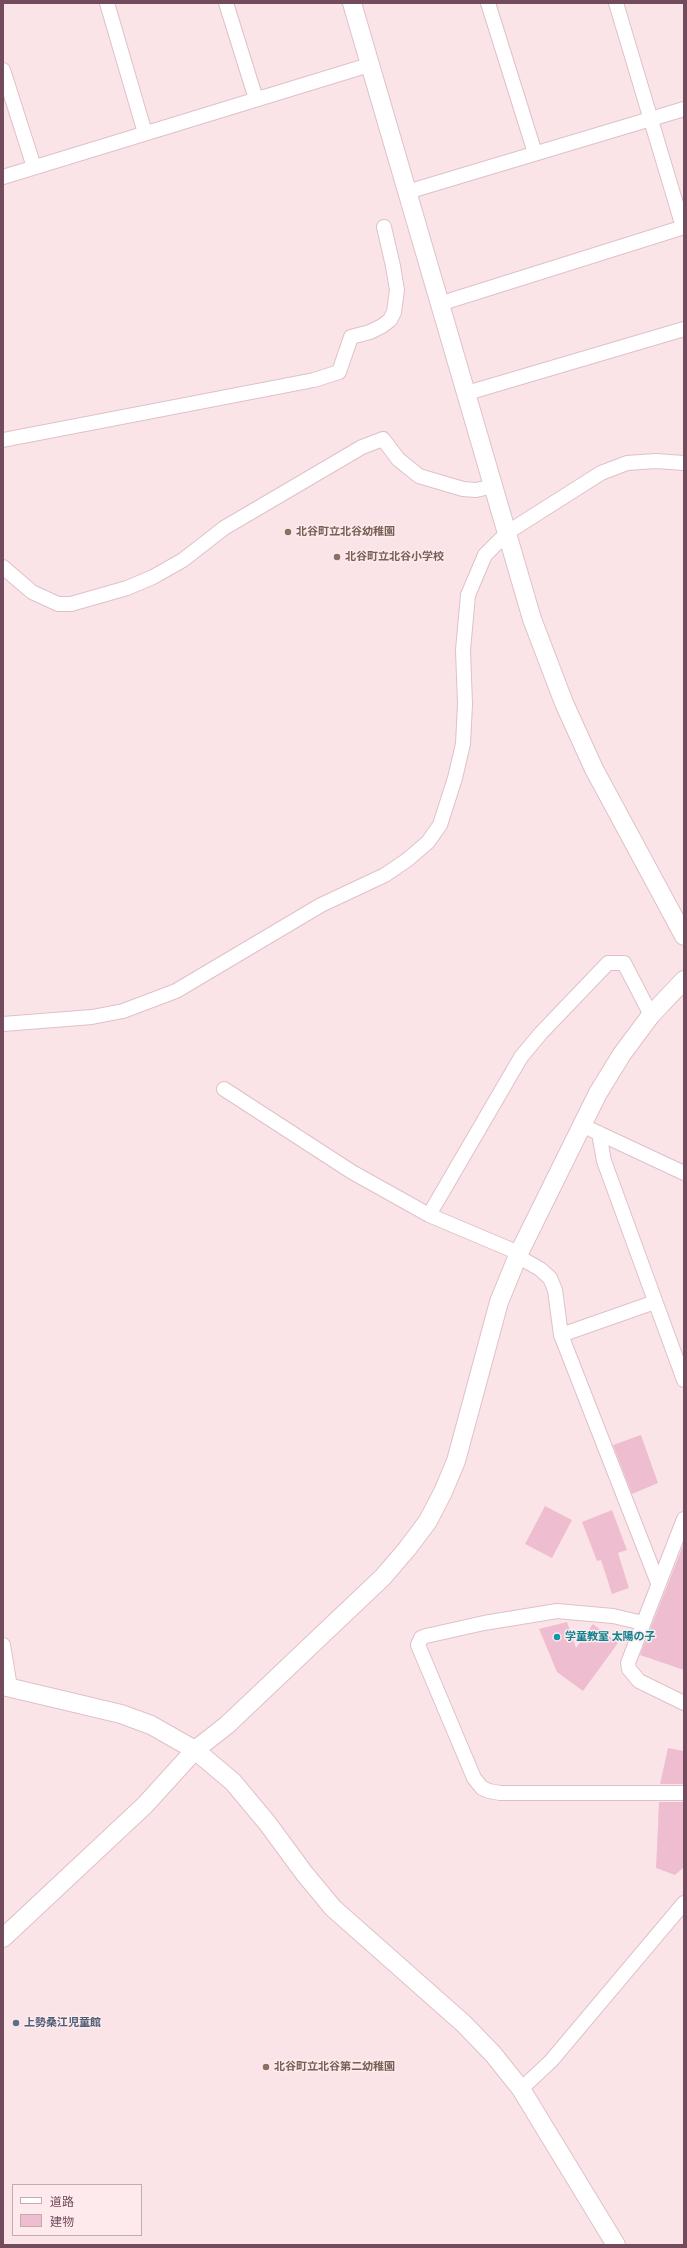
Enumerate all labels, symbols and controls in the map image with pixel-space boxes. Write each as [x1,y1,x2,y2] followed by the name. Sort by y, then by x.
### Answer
[296,525,395,539] place label: 北谷町立北谷幼稚園
[283,527,293,537] marker: 北谷町立北谷幼稚園
[345,550,444,564] place label: 北谷町立北谷小学校
[332,552,342,562] marker: 北谷町立北谷小学校
[565,1630,656,1644] place label: 学童教室 太陽の子
[552,1632,562,1642] marker: 学童教室 太陽の子
[24,2016,101,2030] place label: 上勢桑江児童館
[11,2018,21,2028] marker: 上勢桑江児童館
[274,2060,395,2074] place label: 北谷町立北谷第二幼稚園
[261,2062,271,2072] marker: 北谷町立北谷第二幼稚園
[12,2184,142,2236] legend
[50,2195,74,2209] text: 道路
[50,2215,74,2229] text: 建物

